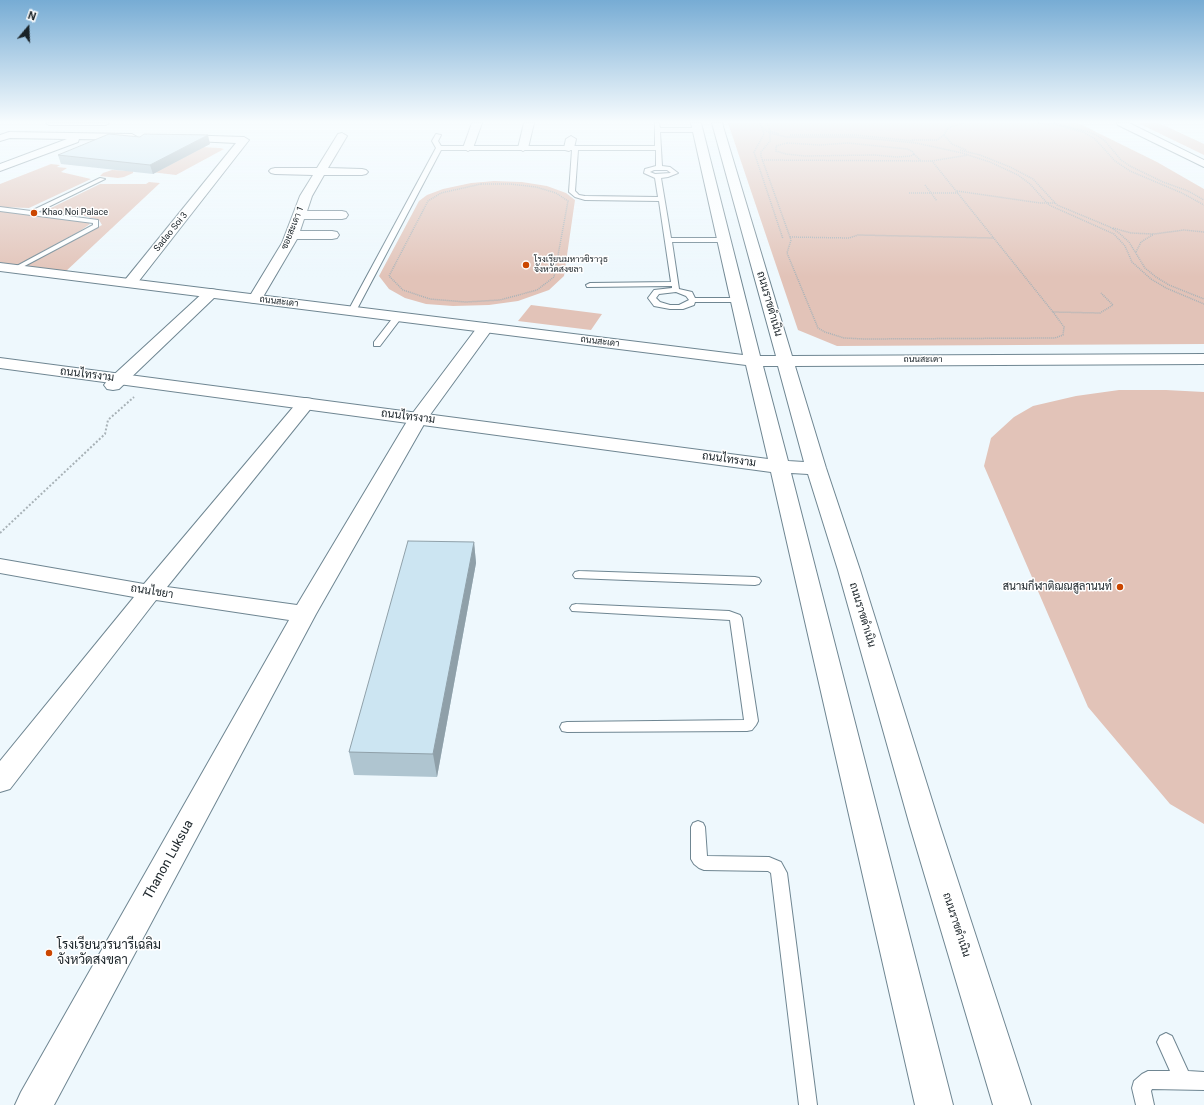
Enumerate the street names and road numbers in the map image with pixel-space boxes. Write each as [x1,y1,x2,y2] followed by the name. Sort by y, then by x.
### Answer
[279,205,307,251] street label: ซอยสะเดา 1
[152,210,190,254] street label: Sadao Soi 3
[753,270,785,338] street label: ถนนราชดำเนิน
[259,294,299,310] street label: ถนนสะเดา
[580,334,620,350] street label: ถนนสะเดา
[903,355,943,365] street label: ถนนสะเดา
[59,365,115,385] street label: ถนนไทรงาม
[380,407,436,427] street label: ถนนไทรงาม
[701,450,757,470] street label: ถนนไทรงาม
[846,581,878,649] street label: ถนนราชดำเนิน
[130,582,174,602] street label: ถนนไชยา
[141,818,197,902] street label: Thanon Luksua
[939,891,973,959] street label: ถนนราชดำเนิน

